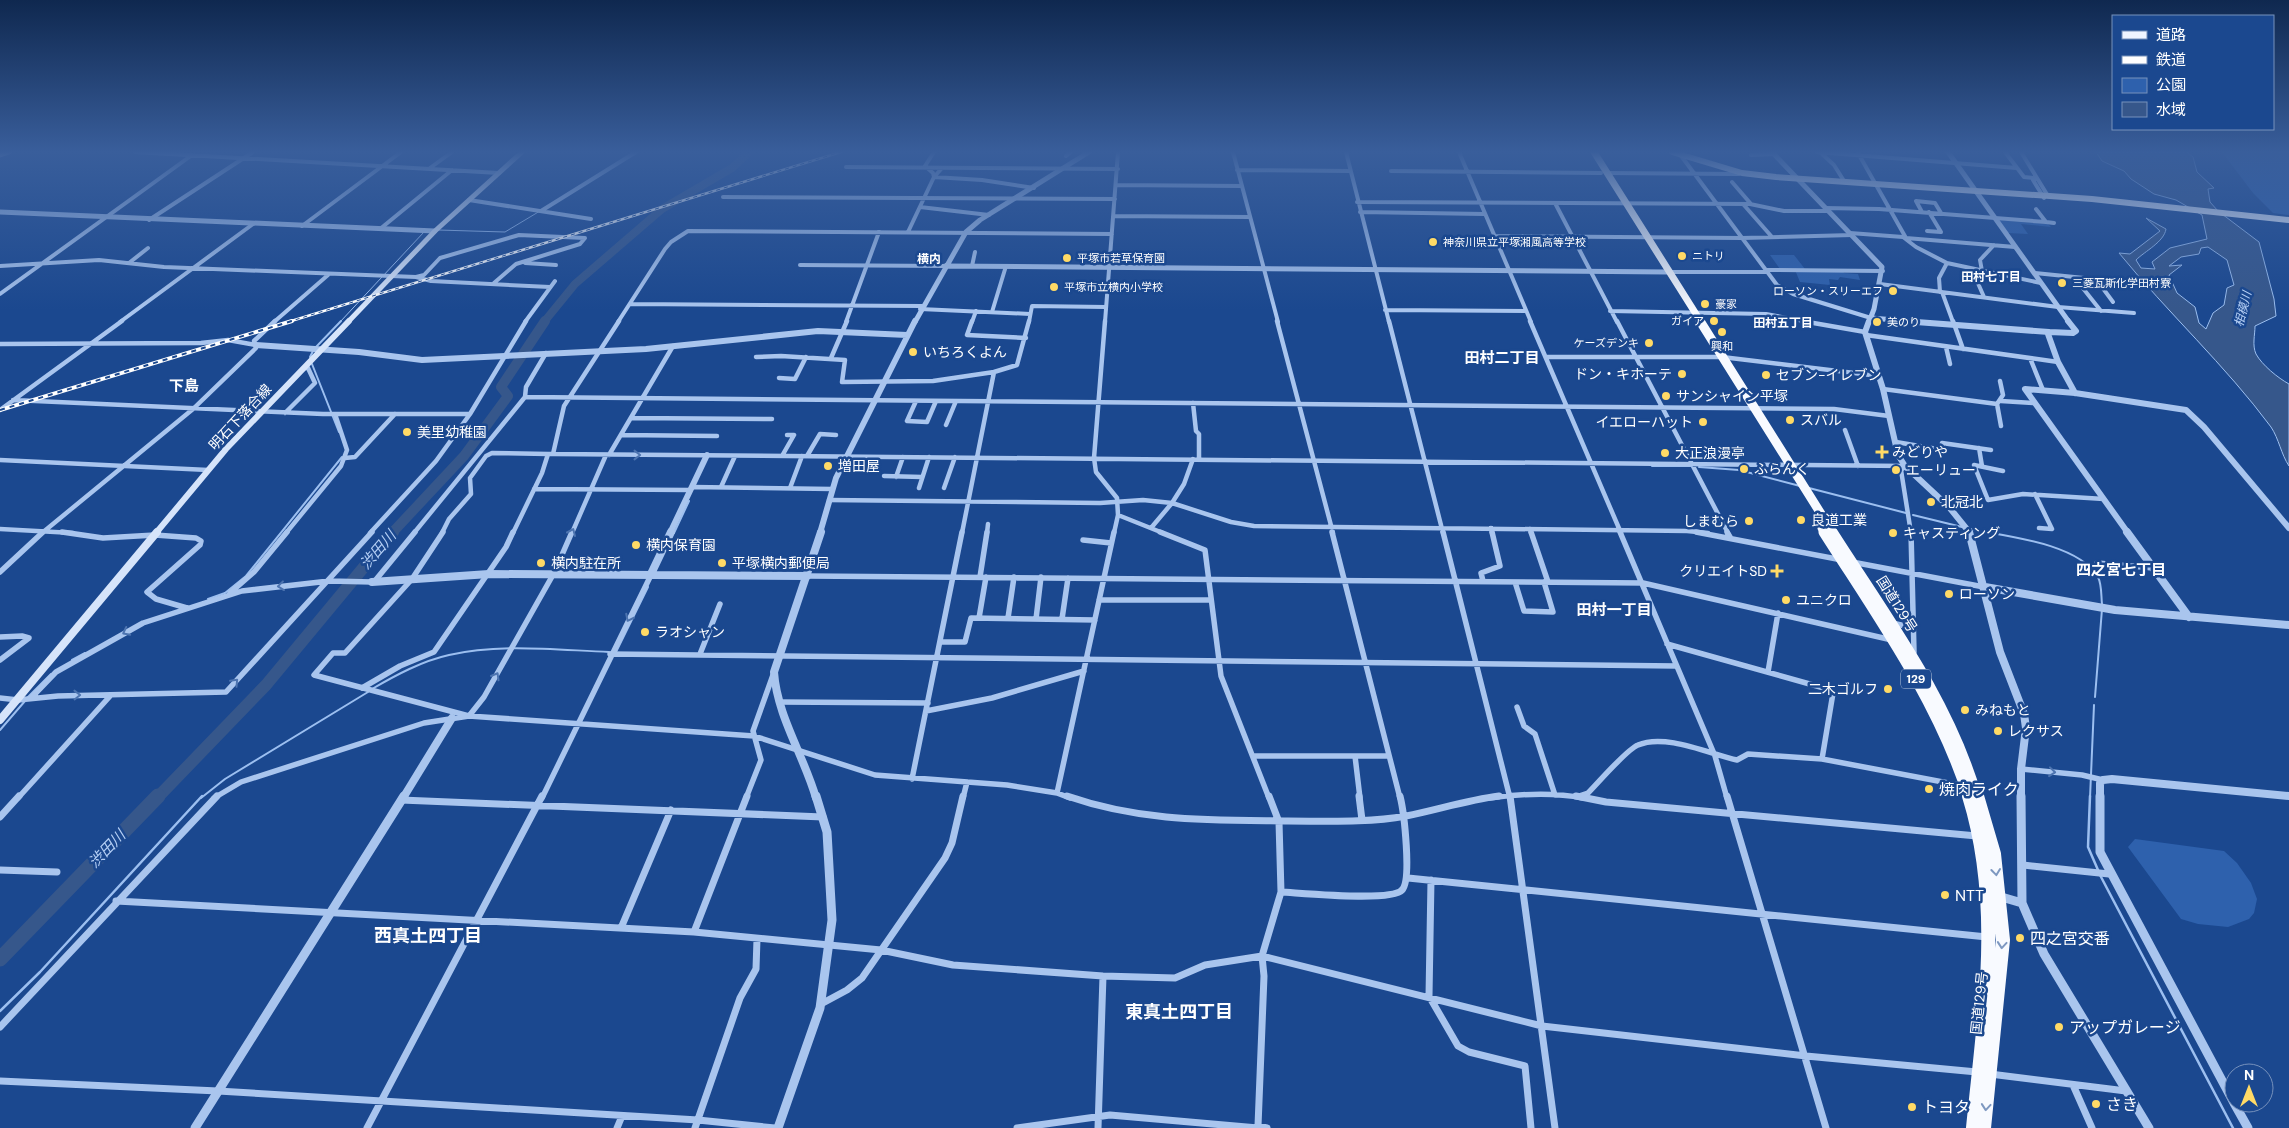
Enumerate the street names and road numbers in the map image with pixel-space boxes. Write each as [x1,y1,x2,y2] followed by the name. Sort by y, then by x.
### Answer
[205,380,275,454] street label: 明石下落合線
[1873,572,1921,636] street label: 国道129号
[1901,670,1931,689] road number: 129
[1967,971,1991,1035] street label: 国道129号

